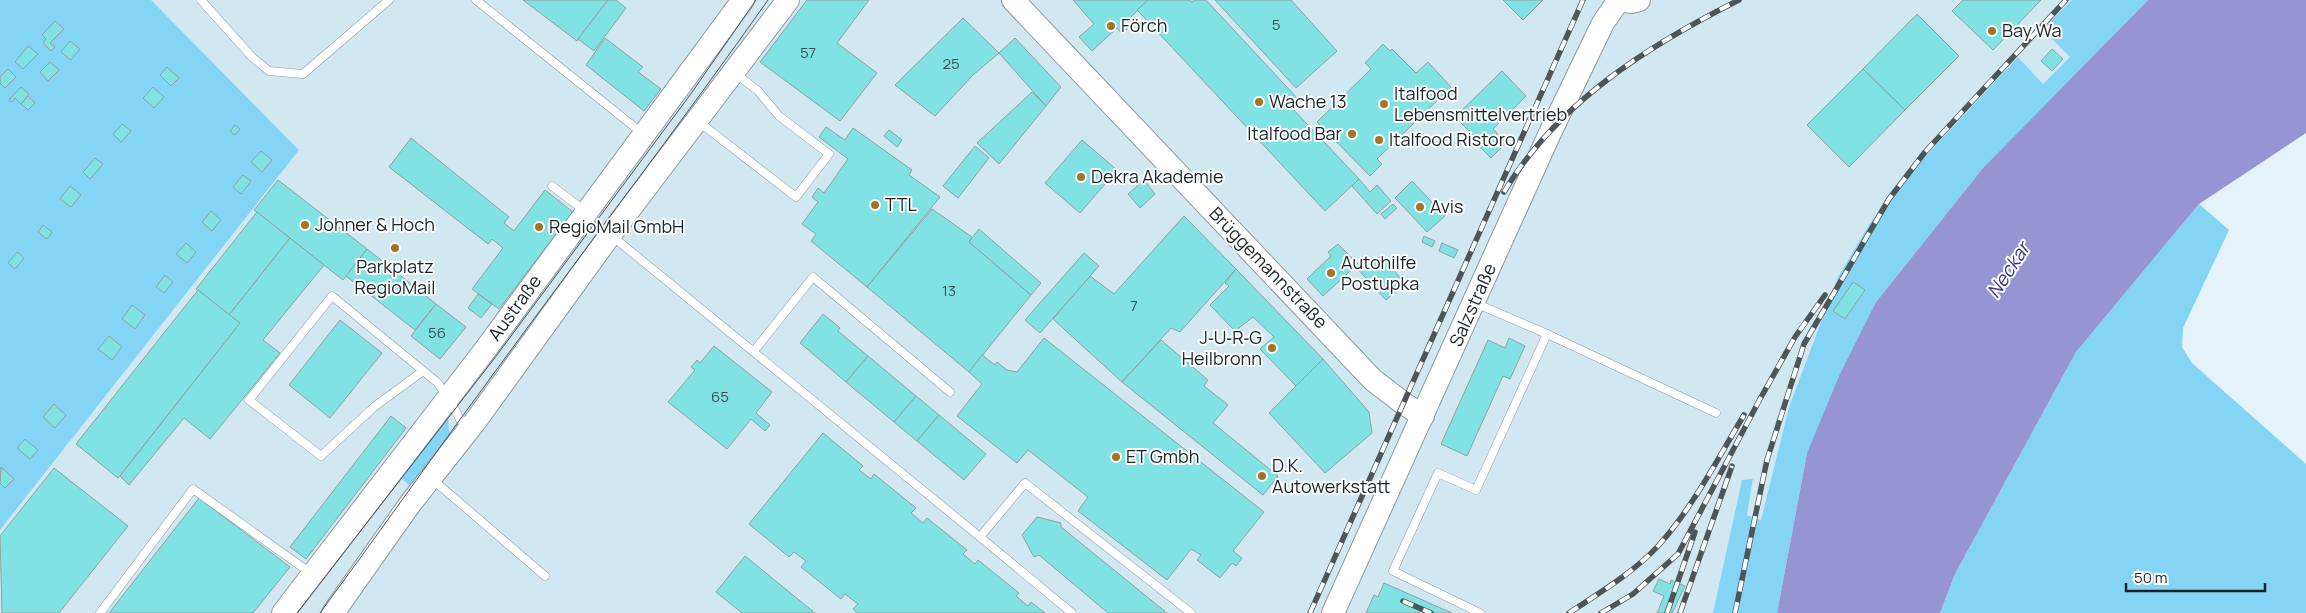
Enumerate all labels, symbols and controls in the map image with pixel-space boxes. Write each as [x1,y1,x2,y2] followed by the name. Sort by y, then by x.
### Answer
[1121,13,1167,37] place label: Förch
[1272,14,1280,35] house number: 5
[2002,18,2062,42] place label: Bay Wa
[1105,20,1117,32] marker: Förch
[1986,25,1998,37] marker: Bay Wa
[800,42,816,63] house number: 57
[942,53,960,74] house number: 25
[1394,81,1567,126] place label: Italfood Lebensmittelvertrieb
[1269,89,1347,113] place label: Wache 13
[1253,96,1265,108] marker: Wache 13
[1378,98,1390,110] marker: Italfood Lebensmittelvertrieb
[1247,121,1343,145] place label: Italfood Bar
[1389,127,1516,151] place label: Italfood Ristoro
[1346,128,1358,140] marker: Italfood Bar
[1373,134,1385,146] marker: Italfood Ristoro
[1091,164,1224,188] place label: Dekra Akademie
[1075,171,1087,183] marker: Dekra Akademie
[885,192,917,216] place label: TTL
[1430,194,1463,218] place label: Avis
[869,199,881,211] marker: TTL
[1204,201,1333,333] street label: Brüggemannstraße
[1414,201,1426,213] marker: Avis
[315,212,435,236] place label: Johner & Hoch
[549,214,684,238] place label: RegioMail GmbH
[299,219,311,231] marker: Johner & Hoch
[533,221,545,233] marker: RegioMail GmbH
[1980,235,2037,303] water label: Neckar
[389,242,401,254] marker: Parkplatz RegioMail
[1341,250,1419,295] place label: Autohilfe Postupka
[355,254,435,299] place label: Parkplatz RegioMail
[1443,259,1501,350] street label: Salzstraße
[1325,267,1337,279] marker: Autohilfe Postupka
[482,270,546,345] street label: Austraße
[942,280,956,301] house number: 13
[1130,295,1138,316] house number: 7
[428,322,446,343] house number: 56
[1182,325,1262,370] place label: J⁃U⁃R⁃G Heilbronn
[1266,342,1278,354] marker: J⁃U⁃R⁃G Heilbronn
[711,386,729,407] house number: 65
[1126,444,1199,468] place label: ET Gmbh
[1110,451,1122,463] marker: ET Gmbh
[1272,453,1390,498] place label: D.K. Autowerkstatt
[1256,470,1268,482] marker: D.K. Autowerkstatt
[2126,560,2265,592] scale bar
[2134,567,2168,588] text: 50 m

